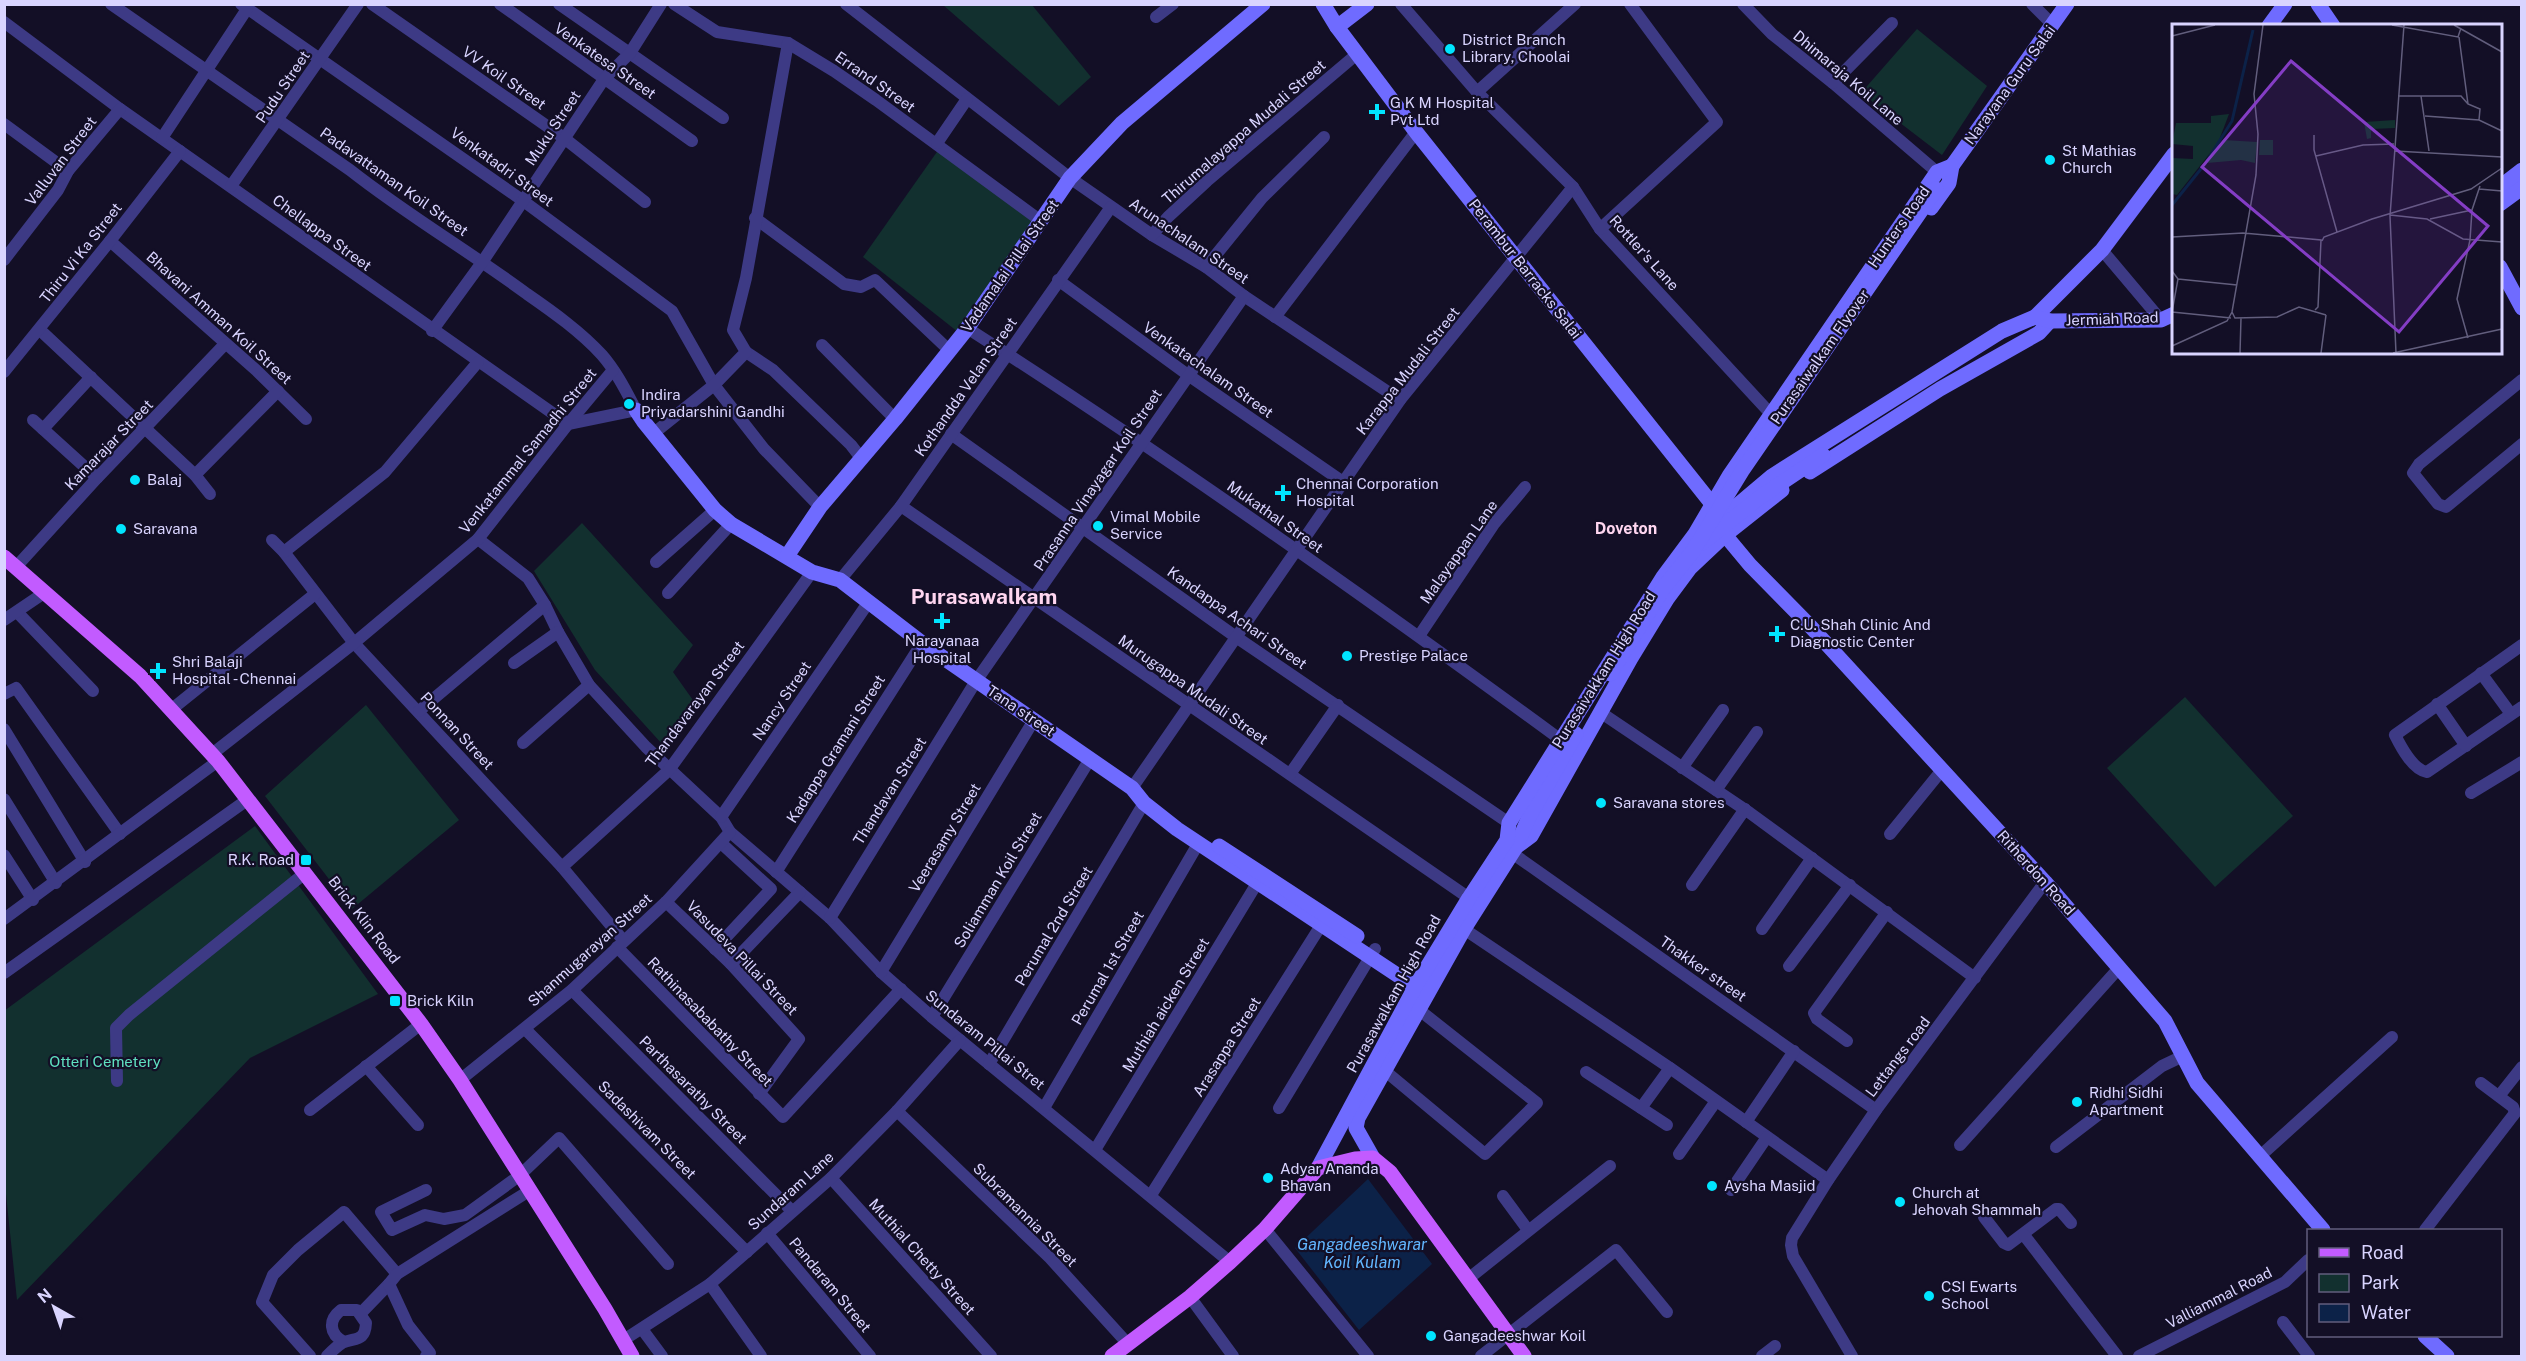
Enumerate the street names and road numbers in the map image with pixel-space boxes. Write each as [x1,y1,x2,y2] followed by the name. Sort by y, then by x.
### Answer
[551,19,660,102] street label: Venkatesa Street
[1961,22,2058,147] street label: Narayana Guru Salai
[1790,27,1907,128] street label: Dhimaraja Koil Lane
[459,42,549,113] street label: VV Koil Street
[252,47,313,126] street label: Pudu Street
[832,48,919,116] street label: Errand Street
[1159,56,1329,207] street label: Thirumalayappa Mudali Street
[521,87,584,168] street label: Muku Street
[22,113,100,208] street label: Valluvan Street
[317,124,472,239] street label: Padavattaman Koil Street
[448,124,557,210] street label: Venkatadri Street
[1864,183,1933,271] street label: Hunters Road
[270,191,375,274] street label: Chellappa Street
[1126,194,1252,287] street label: Arunachalam Street
[957,196,1062,335] street label: Vadamalai Pillai Street
[1466,196,1585,342] street label: Perambur Barracks Salai
[36,199,125,306] street label: Thiru Vi Ka Street
[1606,212,1683,294] street label: Rottler's Lane
[143,248,296,388] street label: Bhavani Amman Koil Street
[1767,286,1873,427] street label: Purasaiwalkam Flyover
[1353,304,1463,438] street label: Karappa Mudali Street
[2065,308,2159,329] street label: Jermiah Road
[911,314,1020,459] street label: Kothandda Velan Street
[1140,318,1277,421] street label: Venkatachalam Street
[456,365,600,537] street label: Venkatammal Samadhi Street
[1030,385,1165,574] street label: Prasanna Vinayagar Koil Street
[61,396,156,493] street label: Kamarajar Street
[1224,477,1327,556] street label: Mukathal Street
[1417,497,1501,607] street label: Malayappan Lane
[1164,563,1310,672] street label: Kandappa Achari Street
[1548,588,1659,751] street label: Purasaivakkam High Road
[1115,631,1271,748] street label: Murugappa Mudali Street
[642,637,748,770] street label: Thandavarayan Street
[749,658,814,743] street label: Nancy Street
[783,671,888,826] street label: Kadappa Gramani Street
[984,682,1059,740] street label: Tana street
[417,688,498,773] street label: Ponnan Street
[850,734,930,848] street label: Thandavan Street
[905,780,984,895] street label: Veerasamy Street
[950,809,1045,951] street label: Soliamman Koil Street
[1994,827,2079,918] street label: Ritherdon Road
[1011,863,1096,988] street label: Perumal 2nd Street
[325,873,404,967] street label: Brick Klin Road
[524,889,655,1010] street label: Shanmugarayan Street
[683,897,801,1018] street label: Vasudeva Pillai Street
[1068,908,1147,1028] street label: Perumal 1st Street
[1343,912,1444,1076] street label: Purasawalkam High Road
[1657,932,1750,1005] street label: Thakker street
[1119,934,1212,1075] street label: Muthiah aicken Street
[644,954,777,1090] street label: Rathinasababathy Street
[922,986,1048,1093] street label: Sundaram Pillai Stret
[1189,994,1264,1100] street label: Arasappa Street
[1862,1013,1933,1100] street label: Lettangs road
[636,1032,751,1147] street label: Parthasarathy Street
[595,1077,700,1182] street label: Sadashivam Street
[744,1148,837,1233] street label: Sundaram Lane
[970,1159,1081,1270] street label: Subramannia Street
[866,1195,979,1318] street label: Muthial Chetty Street
[786,1234,875,1335] street label: Pandaram Street
[2163,1264,2275,1332] street label: Valliammal Road

